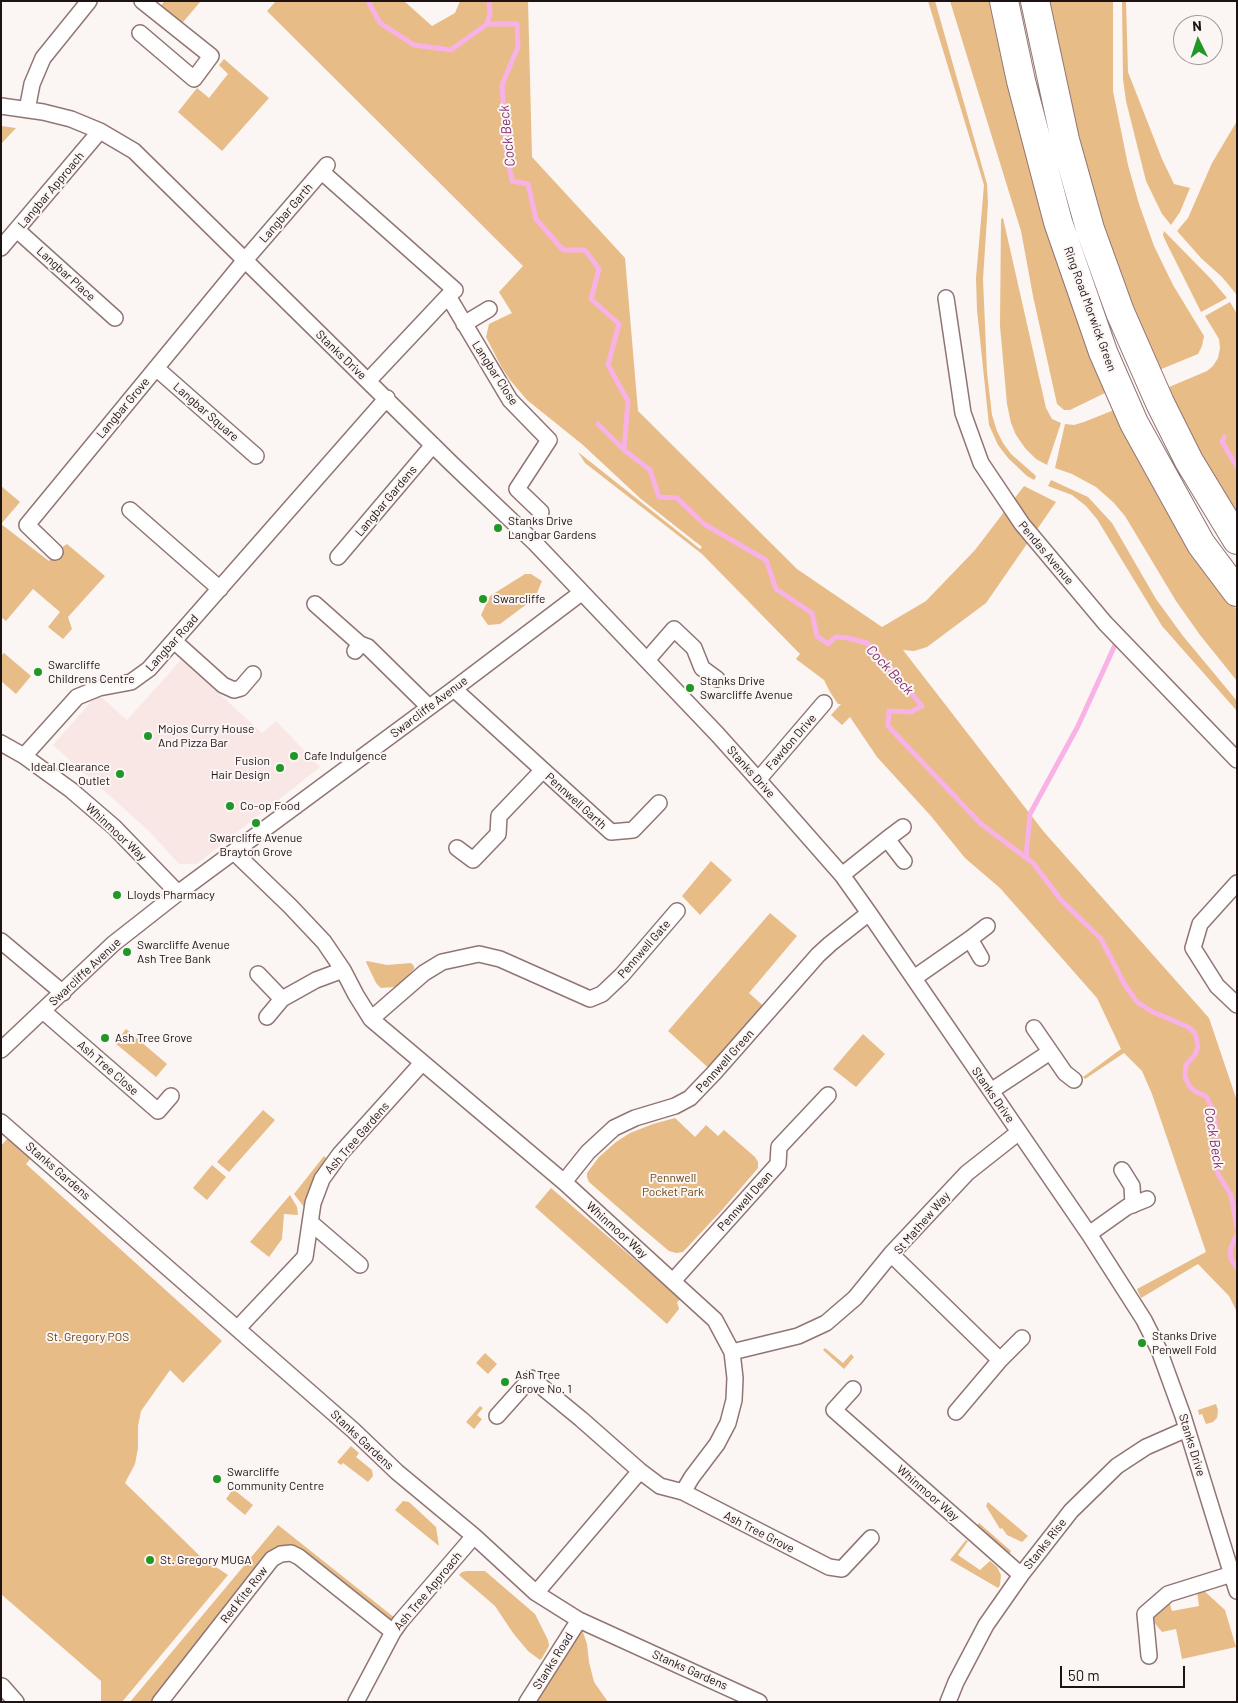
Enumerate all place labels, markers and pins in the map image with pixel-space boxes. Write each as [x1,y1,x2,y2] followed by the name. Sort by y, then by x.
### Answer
[508,514,596,542] place label: Stanks Drive Langbar Gardens
[492,522,504,534] marker: Stanks Drive Langbar Gardens
[493,592,545,606] place label: Swarcliffe
[477,593,489,605] marker: Swarcliffe
[48,658,135,686] place label: Swarcliffe Childrens Centre
[32,666,44,678] marker: Swarcliffe Childrens Centre
[700,674,793,702] place label: Stanks Drive Swarcliffe Avenue
[684,682,696,694] marker: Stanks Drive Swarcliffe Avenue
[158,722,254,750] place label: Mojos Curry House And Pizza Bar
[142,730,154,742] marker: Mojos Curry House And Pizza Bar
[304,749,387,763] place label: Cafe Indulgence
[288,750,300,762] marker: Cafe Indulgence
[211,754,270,782] place label: Fusion Hair Design
[31,760,110,788] place label: Ideal Clearance Outlet
[274,762,286,774] marker: Fusion Hair Design
[114,768,126,780] marker: Ideal Clearance Outlet
[240,799,300,813] place label: Co-op Food
[224,800,236,812] marker: Co-op Food
[250,817,262,829] marker: Swarcliffe Avenue Brayton Grove
[210,831,302,859] place label: Swarcliffe Avenue Brayton Grove
[127,888,215,902] place label: Lloyds Pharmacy
[111,889,123,901] marker: Lloyds Pharmacy
[137,938,230,966] place label: Swarcliffe Avenue Ash Tree Bank
[121,946,133,958] marker: Swarcliffe Avenue Ash Tree Bank
[115,1031,192,1045] place label: Ash Tree Grove
[99,1032,111,1044] marker: Ash Tree Grove
[1152,1329,1217,1357] place label: Stanks Drive Penwell Fold
[1136,1337,1148,1349] marker: Stanks Drive Penwell Fold
[515,1368,572,1396] place label: Ash Tree Grove No. 1
[499,1376,511,1388] marker: Ash Tree Grove No. 1
[227,1465,324,1493] place label: Swarcliffe Community Centre
[211,1473,223,1485] marker: Swarcliffe Community Centre
[160,1553,252,1567] place label: St. Gregory MUGA
[144,1554,156,1566] marker: St. Gregory MUGA

